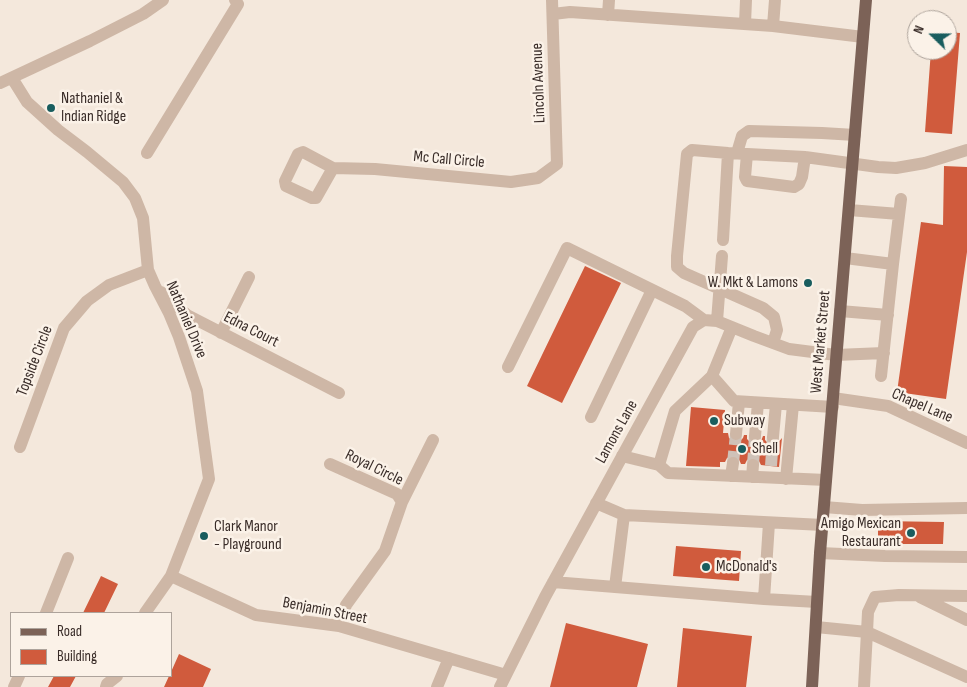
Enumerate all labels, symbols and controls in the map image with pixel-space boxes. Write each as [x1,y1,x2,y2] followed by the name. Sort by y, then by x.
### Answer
[907,10,957,60] north arrow
[909,23,928,36] text: N
[528,43,550,123] street label: Lincoln Avenue
[61,89,126,127] place label: Nathaniel & Indian Ridge
[45,102,57,114] marker: Nathaniel & Indian Ridge
[413,147,485,173] street label: Mc Call Circle
[708,273,798,293] place label: W. Mkt & Lamons
[802,277,814,289] marker: W. Mkt & Lamons
[161,279,211,361] street label: Nathaniel Drive
[807,290,835,394] street label: West Market Street
[220,308,282,352] street label: Edna Court
[13,323,57,399] street label: Topside Circle
[888,385,956,427] street label: Chapel Lane
[592,397,642,467] street label: Lamons Lane
[724,411,765,431] place label: Subway
[708,415,720,427] marker: Subway
[752,439,778,459] place label: Shell
[736,443,748,455] marker: Shell
[342,446,406,490] street label: Royal Circle
[821,514,901,552] place label: Amigo Mexican Restaurant
[214,517,282,555] place label: Clark Manor - Playground
[905,527,917,539] marker: Amigo Mexican Restaurant
[198,530,210,542] marker: Clark Manor - Playground
[716,557,777,577] place label: McDonald's
[700,561,712,573] marker: McDonald's
[281,593,369,629] street label: Benjamin Street
[10,612,172,677] legend
[57,622,82,641] text: Road
[57,647,97,666] text: Building

